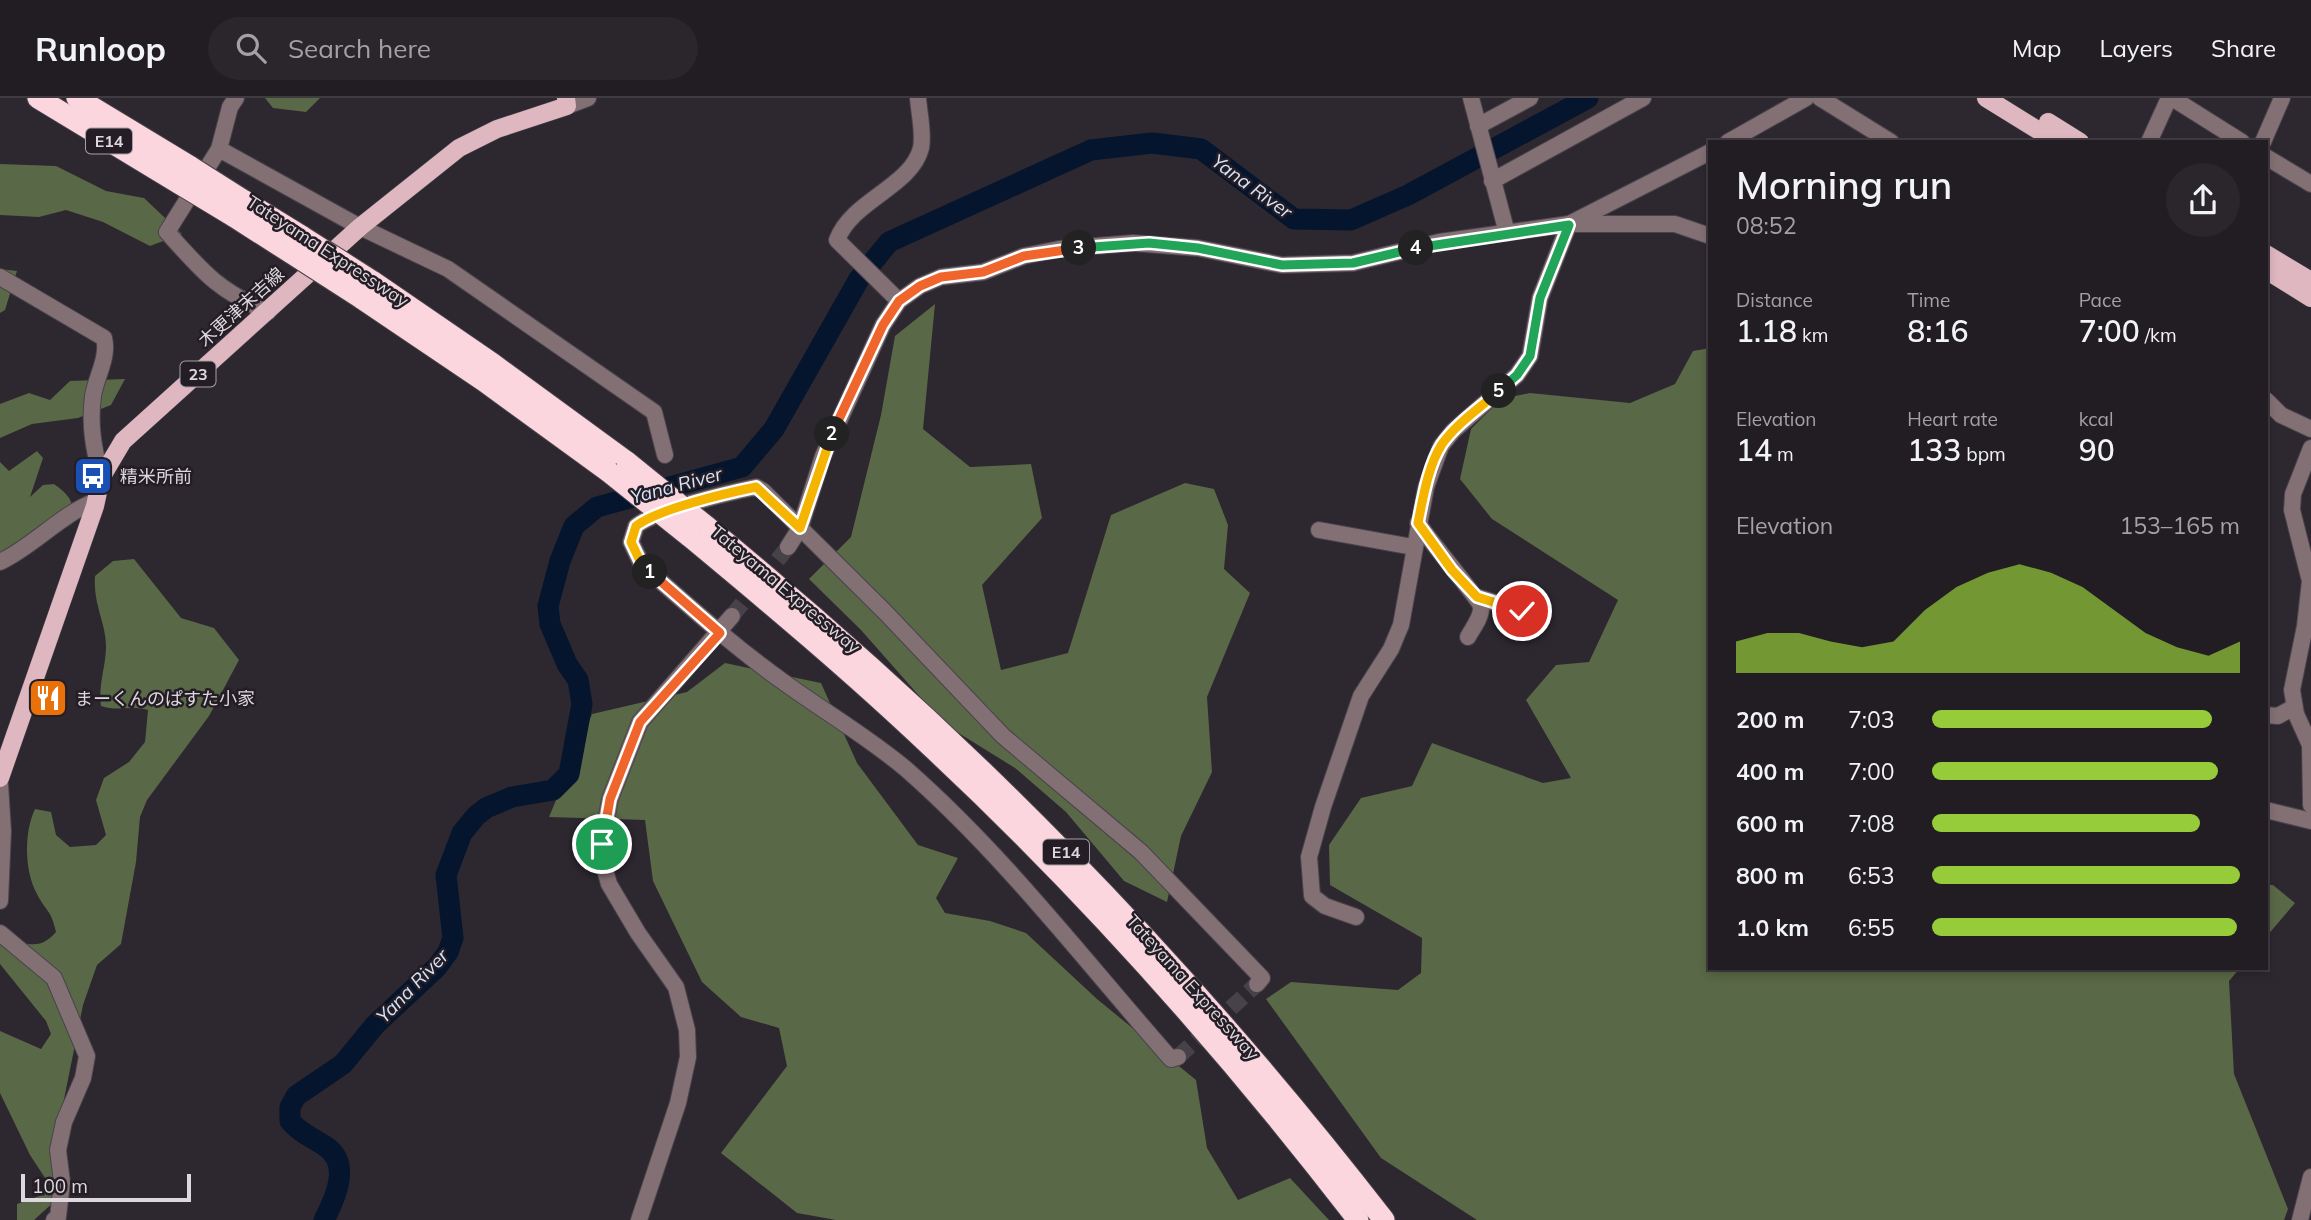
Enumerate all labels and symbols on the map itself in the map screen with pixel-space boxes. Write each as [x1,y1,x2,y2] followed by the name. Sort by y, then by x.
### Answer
[86,129,132,154] road number: E14
[1207,149,1298,224] water label: Yana River
[243,190,414,312] street label: Tateyama Expressway
[1062,230,1096,266] pin: 3
[1398,230,1434,266] pin: 4
[193,262,289,352] street label: 木更津末吉線
[180,362,216,386] road number: 23
[1482,374,1516,408] pin: 5
[814,416,850,452] pin: 2
[72,455,114,497] bus stop icon: 精米所前
[628,461,725,509] water label: Yana River
[120,465,192,488] place label: 精米所前
[706,520,866,659] street label: Tateyama Expressway
[632,554,668,589] pin: 1
[1492,581,1552,641] pin
[27,677,69,719] restaurant icon: まーくんのぱすた小家
[75,687,255,710] place label: まーくんのぱすた小家
[572,814,632,874] pin
[1043,839,1089,864] road number: E14
[1121,909,1265,1065] street label: Tateyama Expressway
[371,943,454,1028] water label: Yana River
[21,1171,191,1203] scale bar

